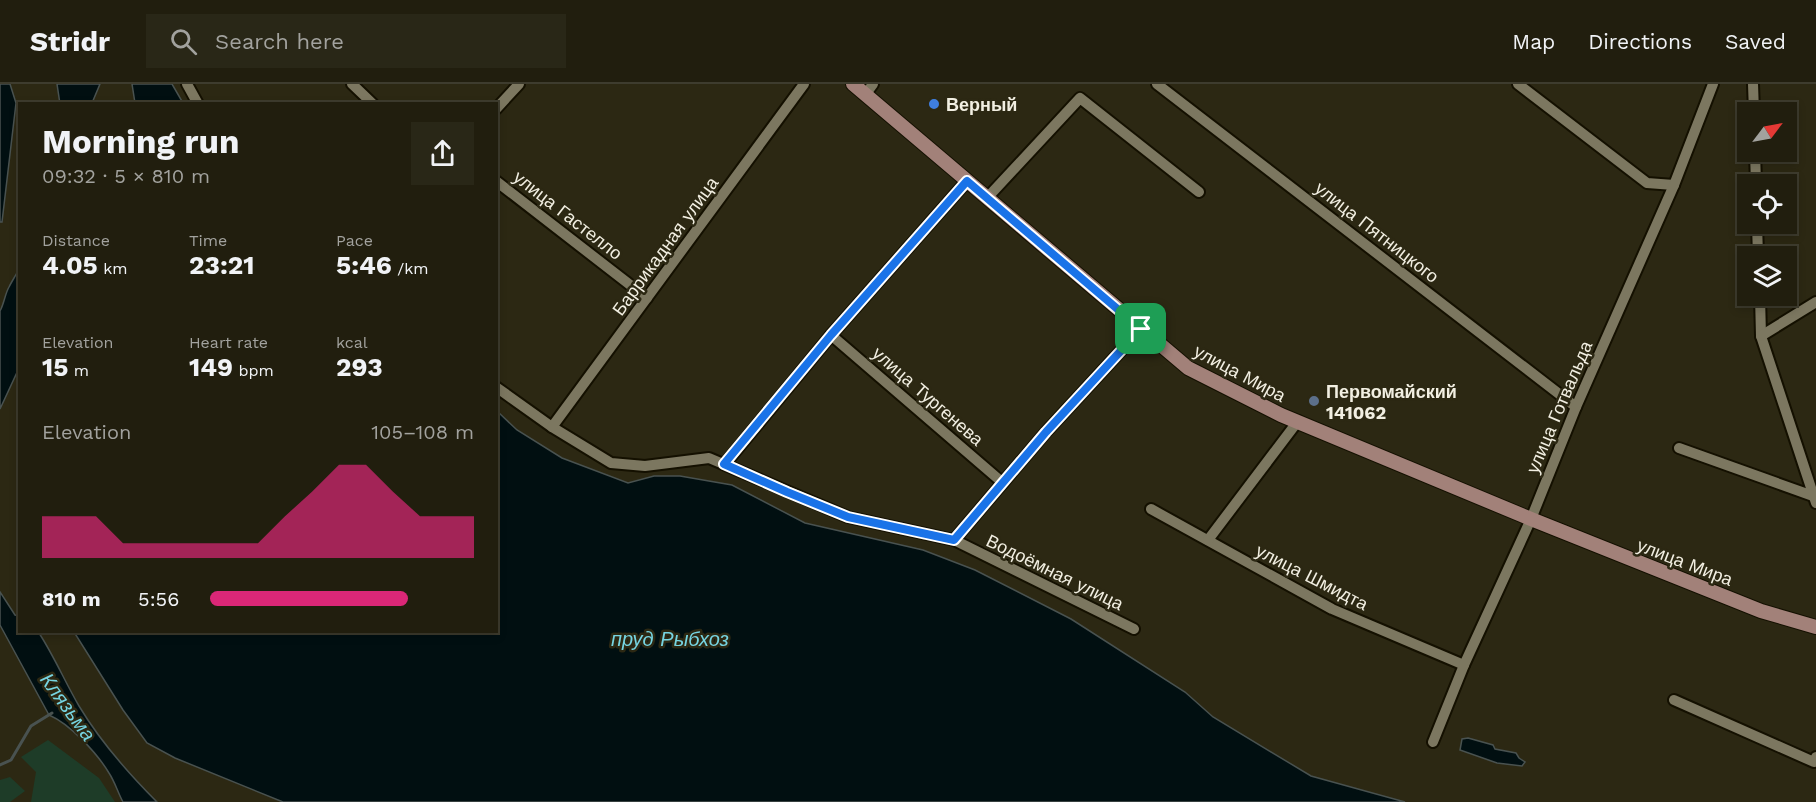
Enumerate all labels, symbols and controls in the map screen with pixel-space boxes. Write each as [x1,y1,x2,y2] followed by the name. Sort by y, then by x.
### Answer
[146,14,566,68] search box
[30,25,110,58] text: Stridr
[167,25,200,58] icon: search
[215,29,344,54] text: Search here
[1512,29,1555,54] text: Map
[1588,29,1692,54] text: Directions
[1725,29,1786,54] text: Saved
[946,94,1017,115] place label: Верный
[927,97,941,111] marker: Верный
[1737,102,1797,162] north arrow
[1737,102,1797,306] map controls
[42,122,239,161] text: Morning run
[411,122,474,185] button: share
[42,164,210,188] text: 09:32 · 5 × 810 m
[510,166,626,264] street label: улица Гастелло
[608,172,723,319] street label: Баррикадная улица
[1737,174,1797,234] button: locate
[1311,177,1443,287] street label: улица Пятницкого
[42,231,110,250] text: Distance
[189,231,227,250] text: Time
[336,231,373,250] text: Pace
[1737,246,1797,306] button: layers
[42,250,98,280] text: 4.05
[189,250,254,280] text: 23:21
[336,250,392,280] text: 5:46
[98,259,128,278] text: km
[392,259,429,278] text: /km
[1115,303,1166,354] pin
[1124,312,1157,345] icon: arrive
[42,333,113,352] text: Elevation
[189,333,268,352] text: Heart rate
[336,333,368,352] text: kcal
[1522,337,1597,476] street label: улица Готвальда
[1191,340,1290,406] street label: улица Мира
[868,342,988,450] street label: улица Тургенева
[42,352,68,382] text: 15
[189,352,233,382] text: 149
[336,352,383,382] text: 293
[68,361,89,380] text: m
[233,361,274,380] text: bpm
[1326,381,1457,423] place label: Первомайский 141062
[1307,394,1321,408] marker: Первомайский 141062
[42,420,131,444] text: Elevation
[371,420,474,444] text: 105–108 m
[983,530,1128,615] street label: Водоёмная улица
[1634,534,1737,590] street label: улица Мира
[1252,540,1372,615] street label: улица Шмидта
[42,587,101,611] text: 810 m
[138,587,179,611] text: 5:56
[611,627,729,651] water label: пруд Рыбхоз
[35,668,101,746] water label: Клязьма

